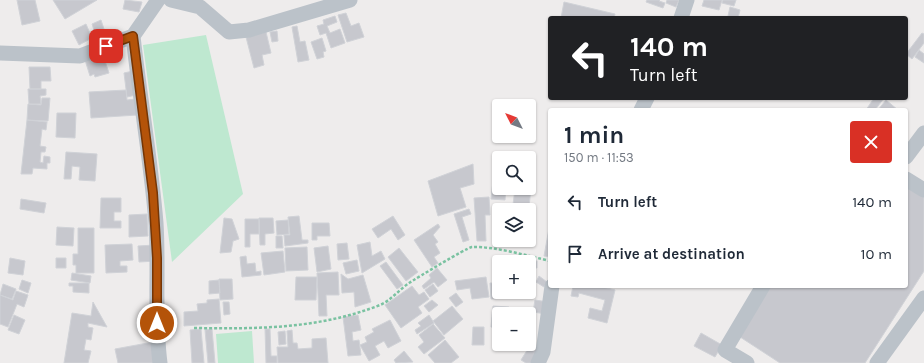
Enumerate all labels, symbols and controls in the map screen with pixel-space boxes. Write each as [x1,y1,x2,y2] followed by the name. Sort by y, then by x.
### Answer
[89,29,123,63] pin
[630,30,708,63] text: 140 m
[564,32,616,84] icon: left
[95,35,117,57] icon: arrive
[630,64,698,86] text: Turn left
[492,99,536,143] north arrow
[492,99,536,351] map controls
[564,121,624,149] text: 1 min
[850,121,892,163] button: close
[564,150,634,165] text: 150 m · 11:53
[492,151,536,195] button: search
[564,191,586,213] icon: left
[598,193,657,211] text: Turn left
[852,193,892,211] text: 140 m
[492,203,536,247] button: layers
[564,243,586,265] icon: arrive
[598,245,745,263] text: Arrive at destination
[861,245,892,263] text: 10 m
[492,255,536,299] button: +
[136,302,178,344] position arrow
[492,307,536,351] button: −

